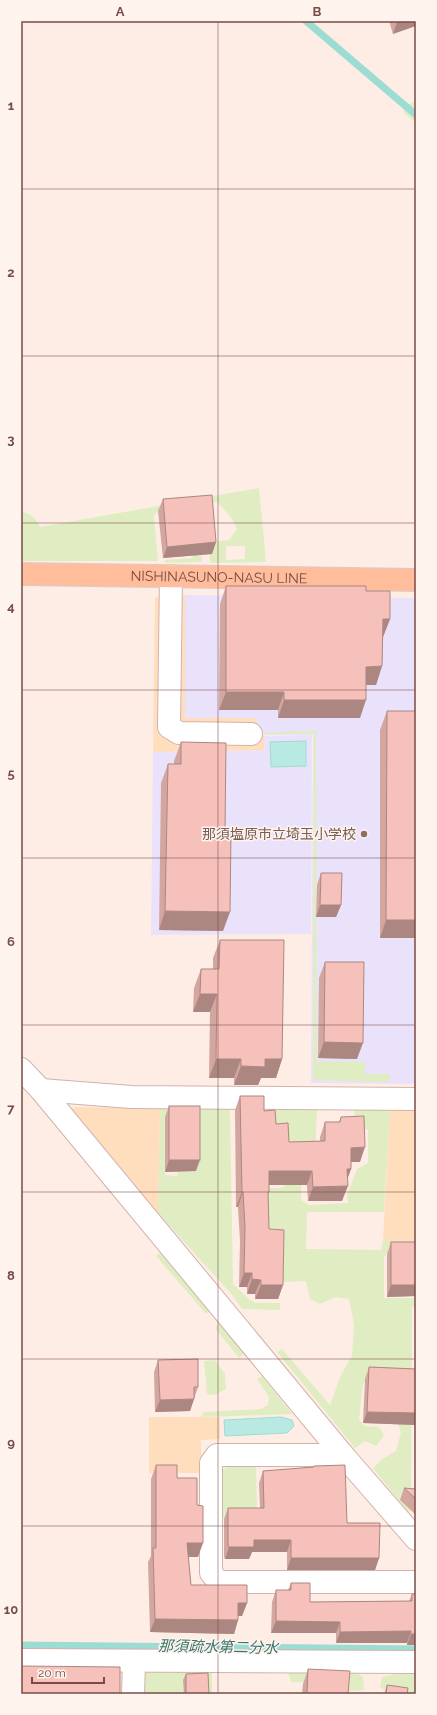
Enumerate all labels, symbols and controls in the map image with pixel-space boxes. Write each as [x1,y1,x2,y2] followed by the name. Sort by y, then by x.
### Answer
[116,4,125,19] text: A
[313,4,322,19] text: B
[8,98,15,113] text: 1
[7,265,15,280] text: 2
[7,432,15,447] text: 3
[130,568,308,586] street label: NISHINASUNO-NASU LINE
[7,599,15,614] text: 4
[7,766,15,781] text: 5
[202,826,356,842] place label: 那須塩原市立埼玉小学校
[359,829,369,839] marker: 那須塩原市立埼玉小学校
[7,934,15,949] text: 6
[7,1101,15,1116] text: 7
[7,1268,15,1283] text: 8
[7,1435,15,1450] text: 9
[4,1602,18,1617] text: 10
[158,1637,280,1657] water label: 那須疏水第二分水
[32,1659,104,1685] scale bar
[38,1666,66,1680] text: 20 m

